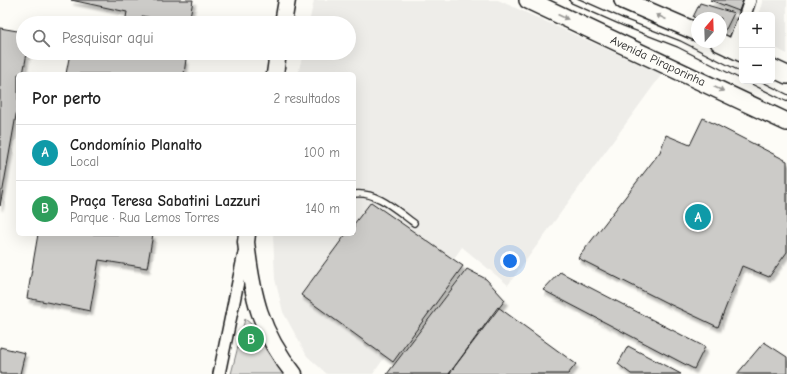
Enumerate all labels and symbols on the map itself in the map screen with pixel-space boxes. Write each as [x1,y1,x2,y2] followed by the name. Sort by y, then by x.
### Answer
[691,12,727,48] north arrow
[558,14,570,20] one-way arrow
[656,14,667,20] one-way arrow
[608,33,708,89] street label: Avenida Piraporinha
[713,86,725,92] one-way arrow
[685,202,711,232] pin: A
[500,251,520,271] your location
[238,324,264,354] pin: B

